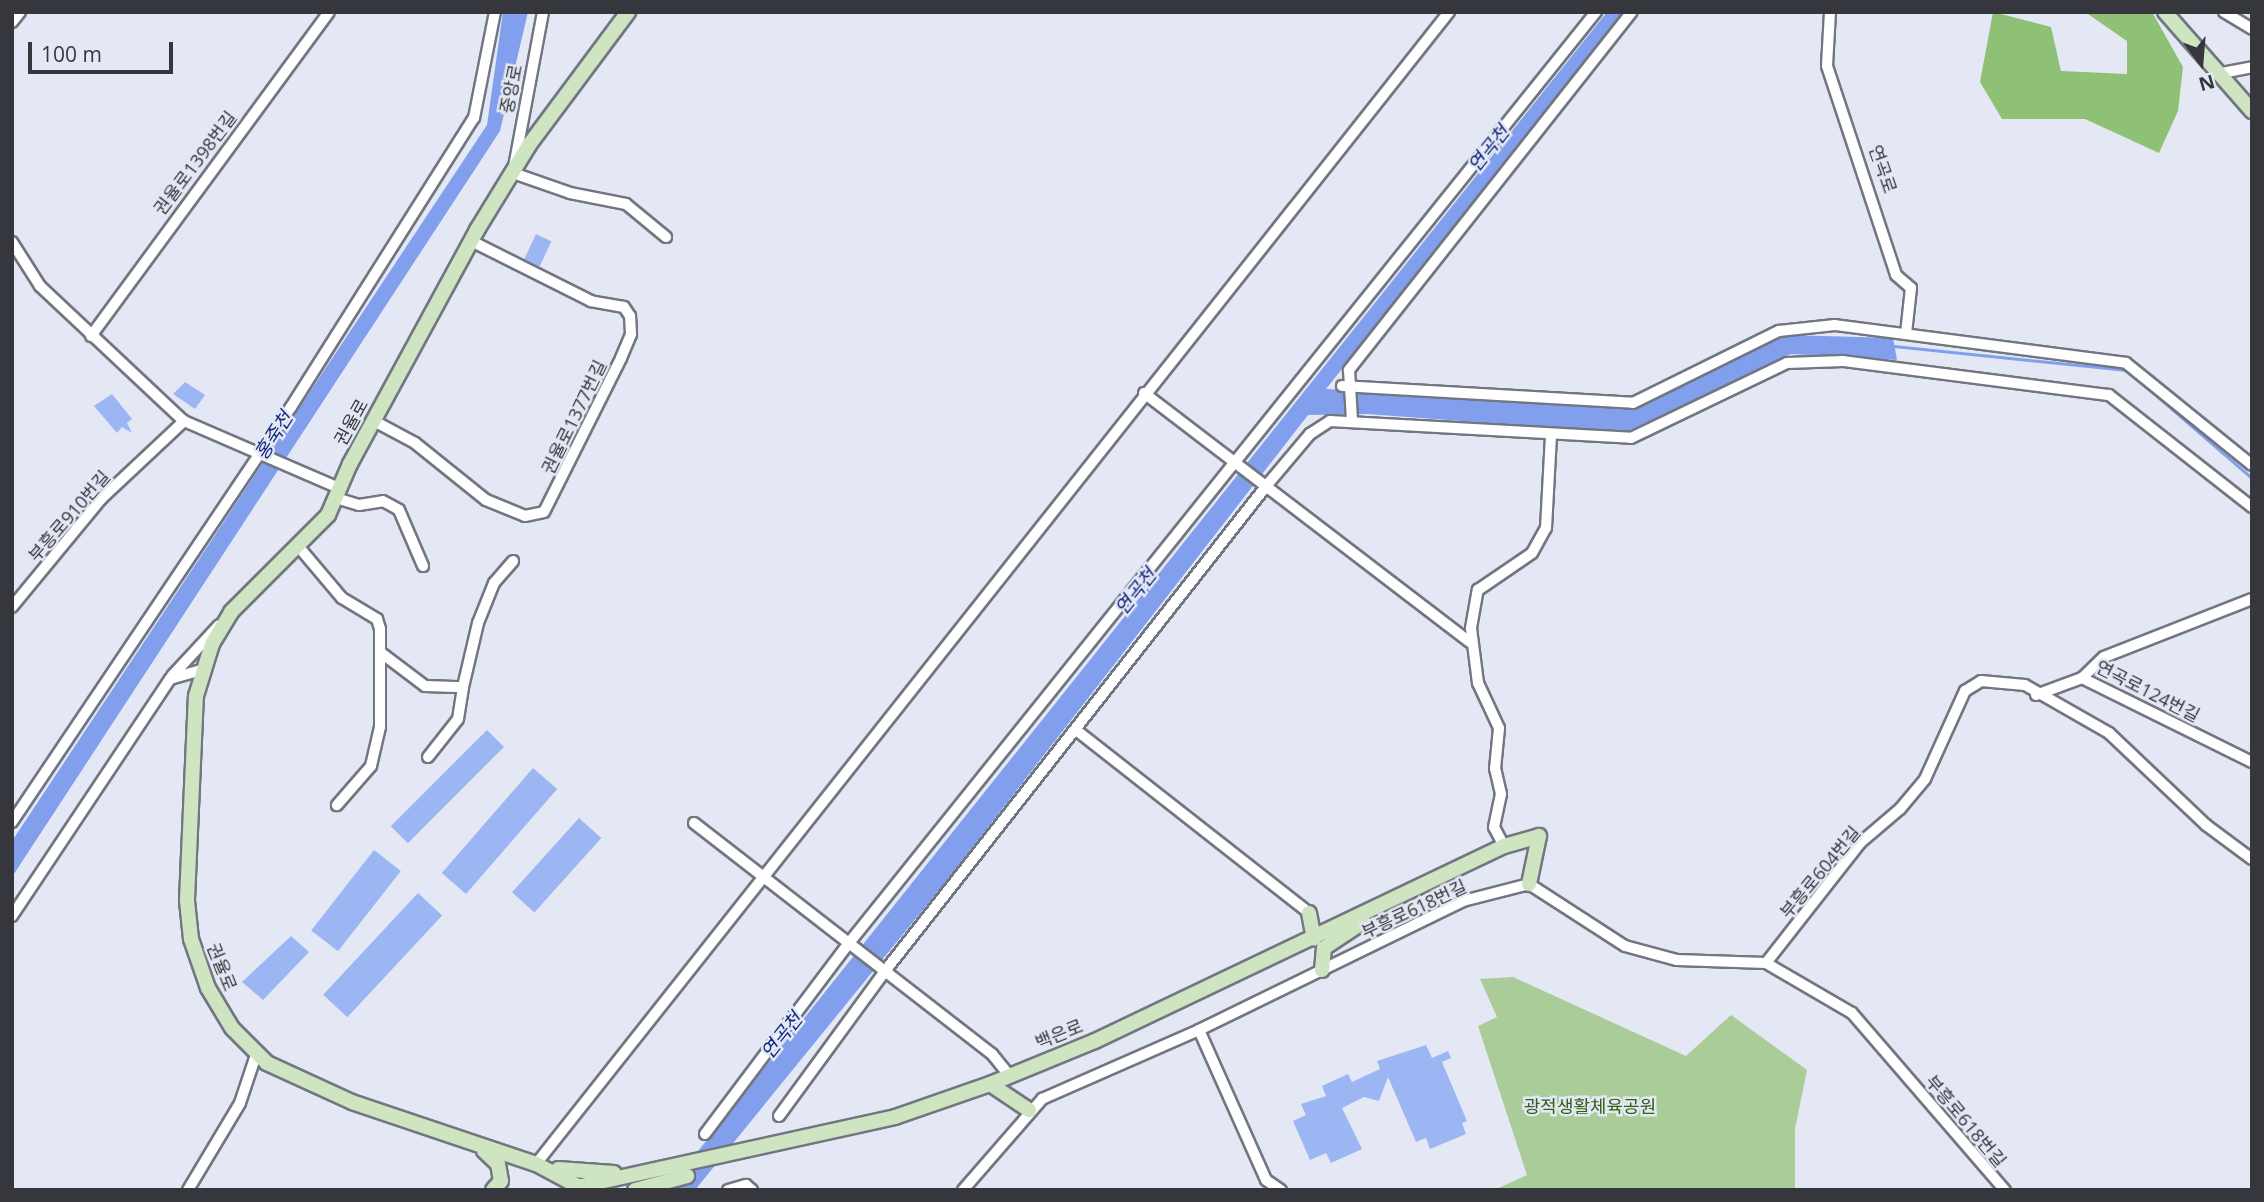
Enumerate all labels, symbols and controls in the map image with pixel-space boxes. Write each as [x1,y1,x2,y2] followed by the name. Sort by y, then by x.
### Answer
[32,28,177,72] scale bar
[2166,28,2236,98] north arrow
[41,40,102,68] text: 100 m
[496,63,526,115] street label: 중앙로
[2196,69,2218,98] text: N
[149,107,241,219] street label: 권율로1398번길
[1464,121,1514,177] water label: 연곡천
[1865,142,1901,196] street label: 연곡로
[537,357,611,477] street label: 권율로1377번길
[330,395,372,449] street label: 권율로
[250,408,298,464] water label: 홍죽천
[24,466,114,566] street label: 부흥로910번길
[1111,564,1161,620] water label: 연곡천
[2092,656,2204,726] street label: 연곡로124번길
[1775,822,1865,922] street label: 부흥로604번길
[1358,875,1470,943] street label: 부흥로618번길
[203,940,241,994] street label: 권율로
[757,1008,807,1064] water label: 연곡천
[1032,1015,1086,1053] street label: 백은로
[1921,1071,2011,1171] street label: 부흥로618번길
[1524,1095,1656,1117] park label: 광적생활체육공원

